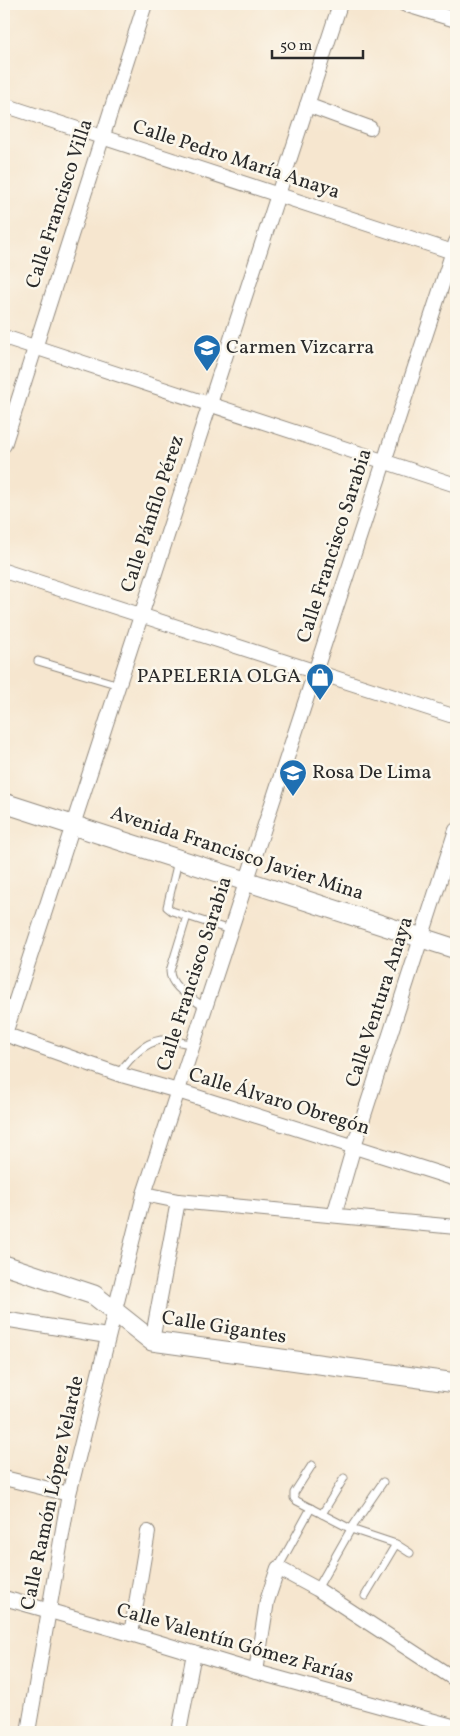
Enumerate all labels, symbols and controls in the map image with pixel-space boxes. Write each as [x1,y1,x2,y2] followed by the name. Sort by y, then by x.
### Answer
[272,28,364,60] scale bar
[280,36,312,57] text: 50 m
[129,113,343,207] street label: Calle Pedro María Anaya
[19,116,101,292] street label: Calle Francisco Villa
[192,333,222,372] school or university icon: Carmen Vizcarra
[226,334,374,362] place label: Carmen Vizcarra
[114,432,192,596] street label: Calle Pánfilo Pérez
[290,445,380,647] street label: Calle Francisco Sarabia
[305,662,335,701] shop icon: PAPELERIA OLGA
[137,663,301,691] place label: PAPELERIA OLGA
[278,758,308,797] school or university icon: Rosa De Lima
[312,759,431,787] place label: Rosa De Lima
[107,800,367,908] street label: Avenida Francisco Javier Mina
[150,873,240,1075] street label: Calle Francisco Sarabia
[339,913,421,1091] street label: Calle Ventura Anaya
[185,1061,373,1143] street label: Calle Álvaro Obregón
[160,1304,288,1352] street label: Calle Gigantes
[14,1373,92,1613] street label: Calle Ramón López Velarde
[113,1597,357,1691] street label: Calle Valentín Gómez Farías

